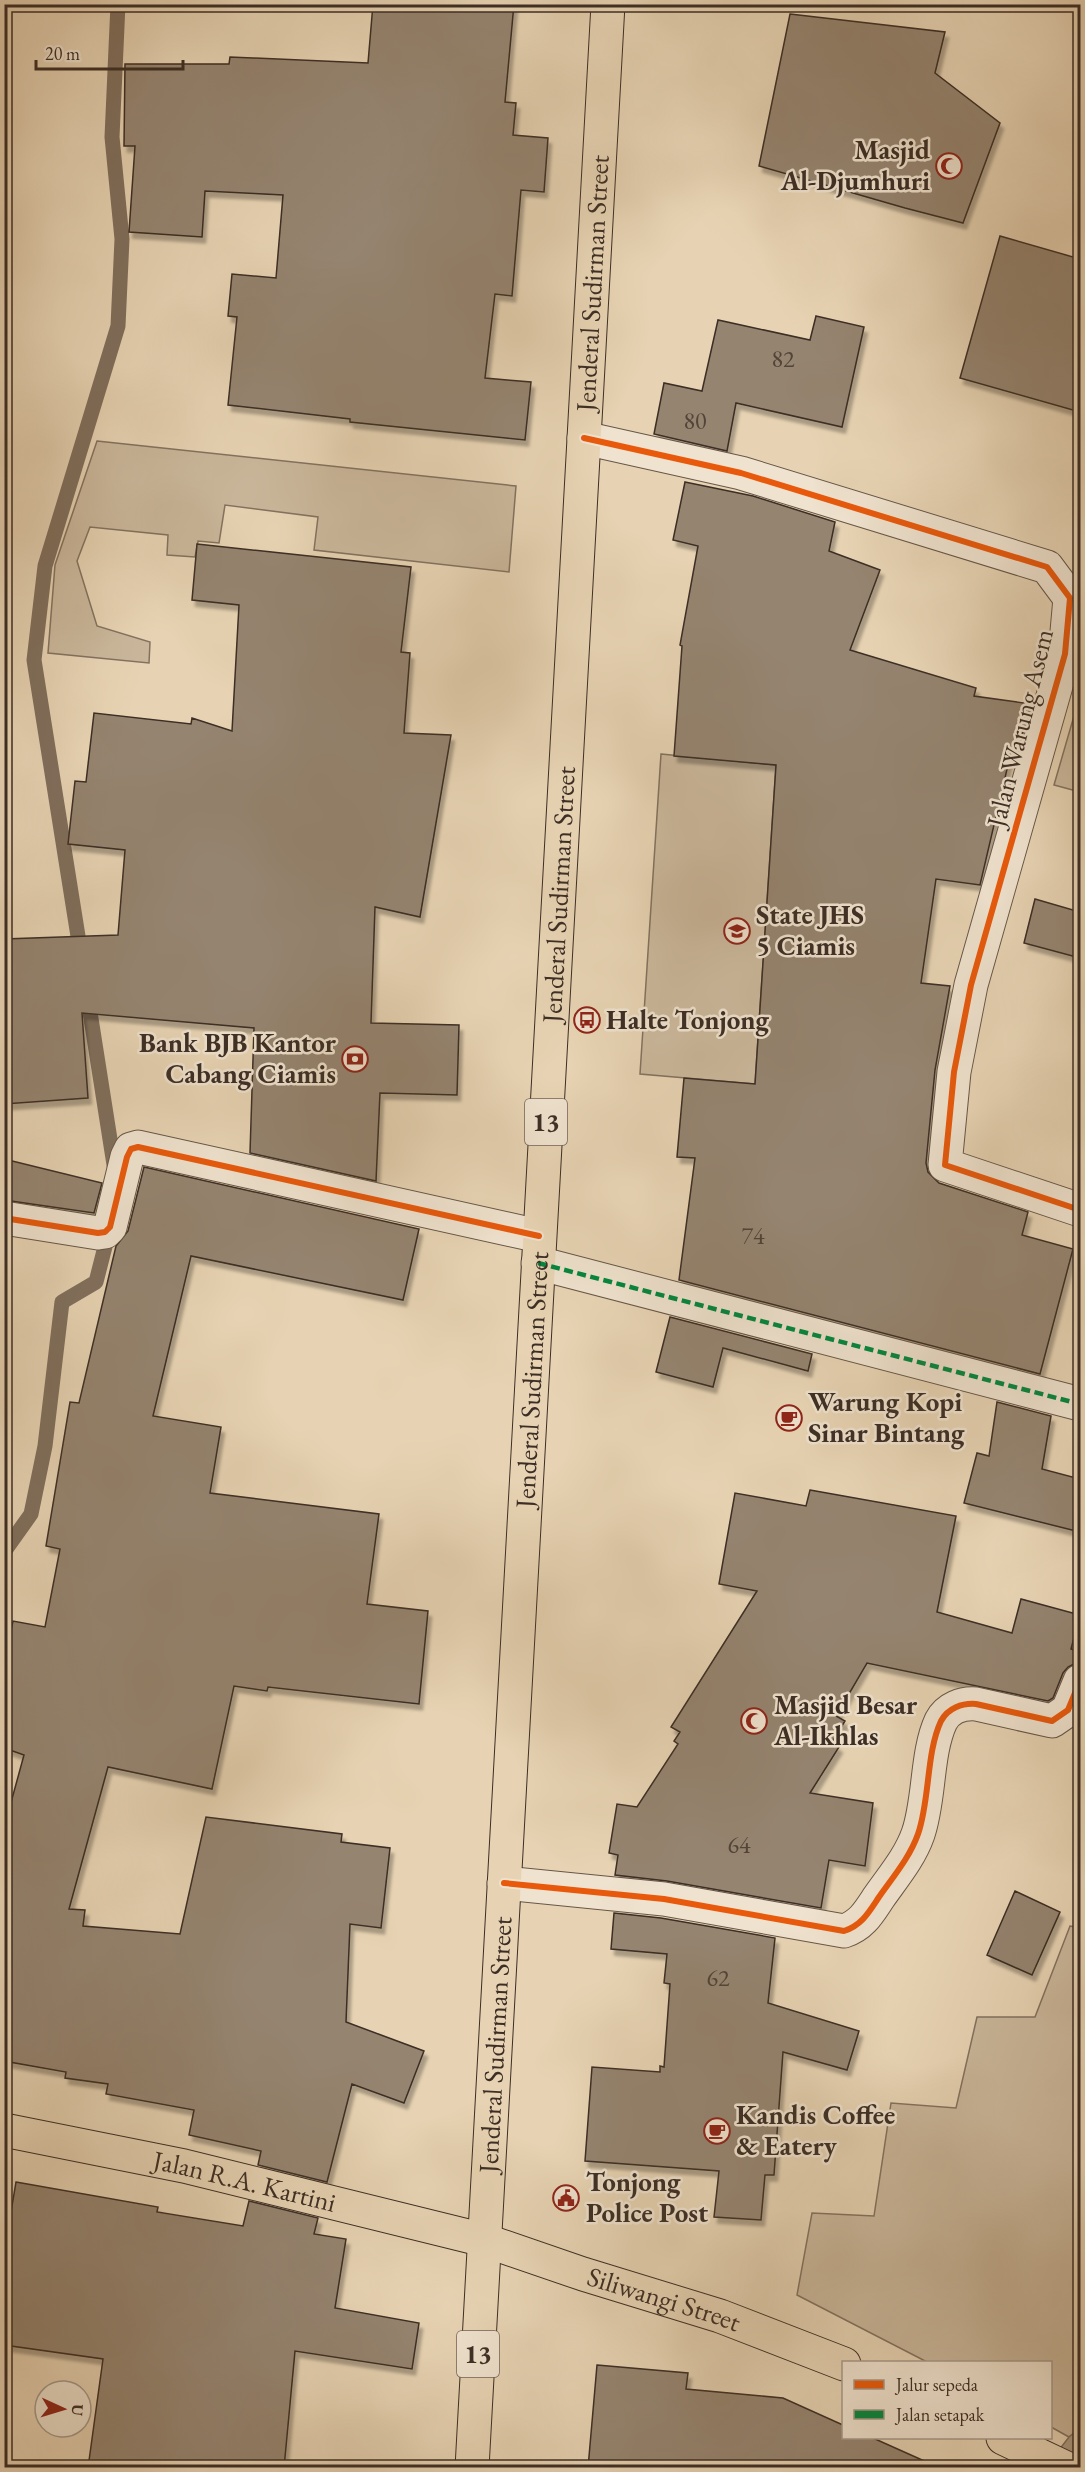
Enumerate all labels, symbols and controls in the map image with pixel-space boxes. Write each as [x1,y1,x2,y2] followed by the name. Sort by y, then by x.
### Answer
[36,33,183,71] scale bar
[45,42,80,65] text: 20 m
[780,132,930,198] place label: Masjid Al-Djumhuri
[934,151,964,181] mosque icon: Masjid Al-Djumhuri
[567,154,617,414] street label: Jenderal Sudirman Street
[771,343,795,374] house number: 82
[683,405,707,436] house number: 80
[977,625,1061,833] street label: Jalan Warung Asem
[534,765,583,1026] street label: Jenderal Sudirman Street
[756,897,864,963] place label: State JHS 5 Ciamis
[722,916,752,946] school or university icon: State JHS 5 Ciamis
[606,1002,770,1037] place label: Halte Tonjong
[572,1005,602,1035] bus stop icon: Halte Tonjong
[139,1025,337,1091] place label: Bank BJB Kantor Cabang Ciamis
[340,1044,370,1074] bank icon: Bank BJB Kantor Cabang Ciamis
[525,1099,567,1145] road number: 13
[741,1220,765,1251] house number: 74
[507,1250,556,1511] street label: Jenderal Sudirman Street
[808,1384,965,1450] place label: Warung Kopi Sinar Bintang
[774,1403,804,1433] cafe icon: Warung Kopi Sinar Bintang
[773,1687,918,1753] place label: Masjid Besar Al-Ikhlas
[739,1706,769,1736] mosque icon: Masjid Besar Al-Ikhlas
[727,1829,751,1860] house number: 64
[470,1915,519,2176] street label: Jenderal Sudirman Street
[706,1962,730,1993] house number: 62
[736,2097,895,2163] place label: Kandis Coffee & Eatery
[702,2116,732,2146] cafe icon: Kandis Coffee & Eatery
[148,2142,340,2220] street label: Jalan R.A. Kartini
[586,2164,708,2230] place label: Tonjong Police Post
[551,2183,581,2213] public building icon: Tonjong Police Post
[583,2258,746,2340] street label: Siliwangi Street
[457,2331,499,2377] road number: 13
[842,2361,1052,2439] legend
[894,2373,979,2396] text: Jalur sepeda
[33,2379,93,2439] north arrow
[67,2403,88,2417] text: U
[894,2403,985,2426] text: Jalan setapak

